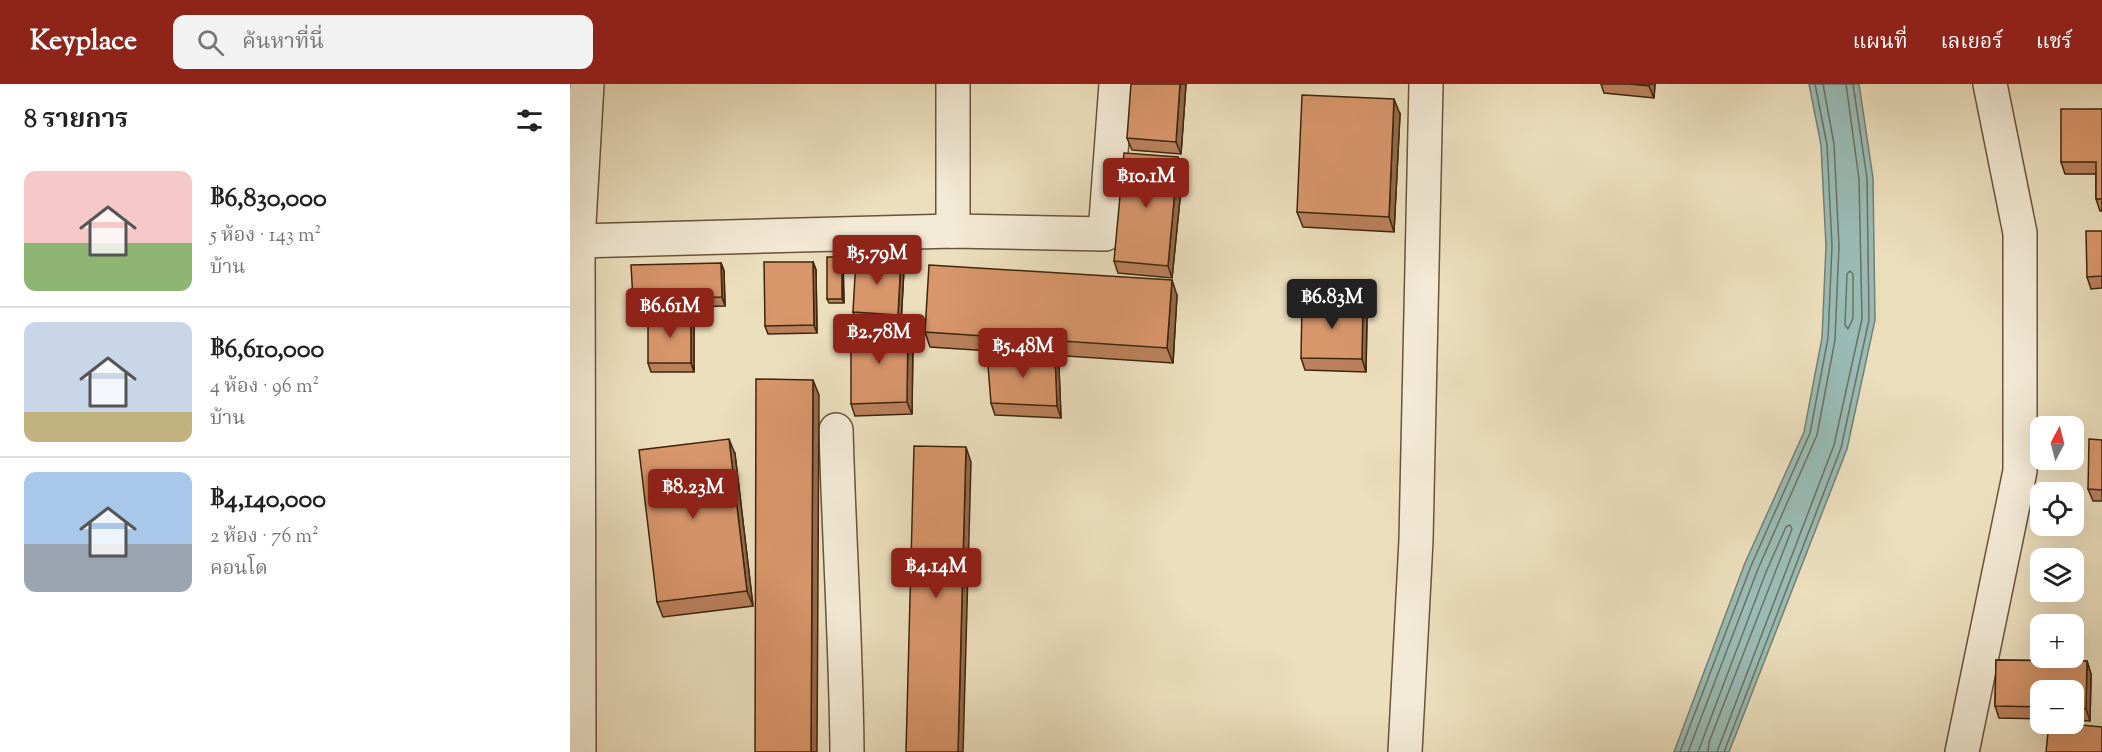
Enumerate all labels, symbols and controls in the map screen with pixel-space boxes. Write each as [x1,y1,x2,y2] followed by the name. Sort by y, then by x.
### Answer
[173,15,593,69] search box
[30,22,137,62] text: Keyplace
[194,26,227,59] icon: search
[242,27,324,59] text: ค้นหาที่นี่
[1853,28,1908,58] text: แผนที่
[1941,28,2003,58] text: เลเยอร์
[2036,28,2072,58] text: แชร์
[24,102,128,139] text: 8 รายการ
[513,104,546,137] icon: filters
[1097,158,1195,209] pin: ฿10.1M
[1117,163,1175,192] text: ฿10.1M
[210,181,327,218] text: ฿6,830,000
[72,195,144,267] icon: home
[210,222,321,251] text: 5 ห้อง · 143 m²
[828,235,926,286] pin: ฿5.79M
[847,240,907,269] text: ฿5.79M
[210,254,246,283] text: บ้าน
[1283,279,1381,330] pin: ฿6.83M
[1301,284,1363,313] text: ฿6.83M
[621,288,719,339] pin: ฿6.61M
[640,293,700,322] text: ฿6.61M
[830,314,928,365] pin: ฿2.78M
[847,319,911,348] text: ฿2.78M
[974,328,1072,379] pin: ฿5.48M
[210,332,324,369] text: ฿6,610,000
[992,333,1054,362] text: ฿5.48M
[72,346,144,418] icon: home
[210,373,319,402] text: 4 ห้อง · 96 m²
[210,405,246,434] text: บ้าน
[2030,416,2084,470] north arrow
[2030,416,2084,734] map controls
[644,469,742,520] pin: ฿8.23M
[662,474,724,503] text: ฿8.23M
[210,482,326,519] text: ฿4,140,000
[2030,482,2084,536] button: locate
[72,496,144,568] icon: home
[210,523,319,552] text: 2 ห้อง · 76 m²
[887,548,985,599] pin: ฿4.14M
[2030,548,2084,602] button: layers
[905,553,967,582] text: ฿4.14M
[210,555,268,584] text: คอนโด
[2030,614,2084,668] button: +
[2030,680,2084,734] button: −

